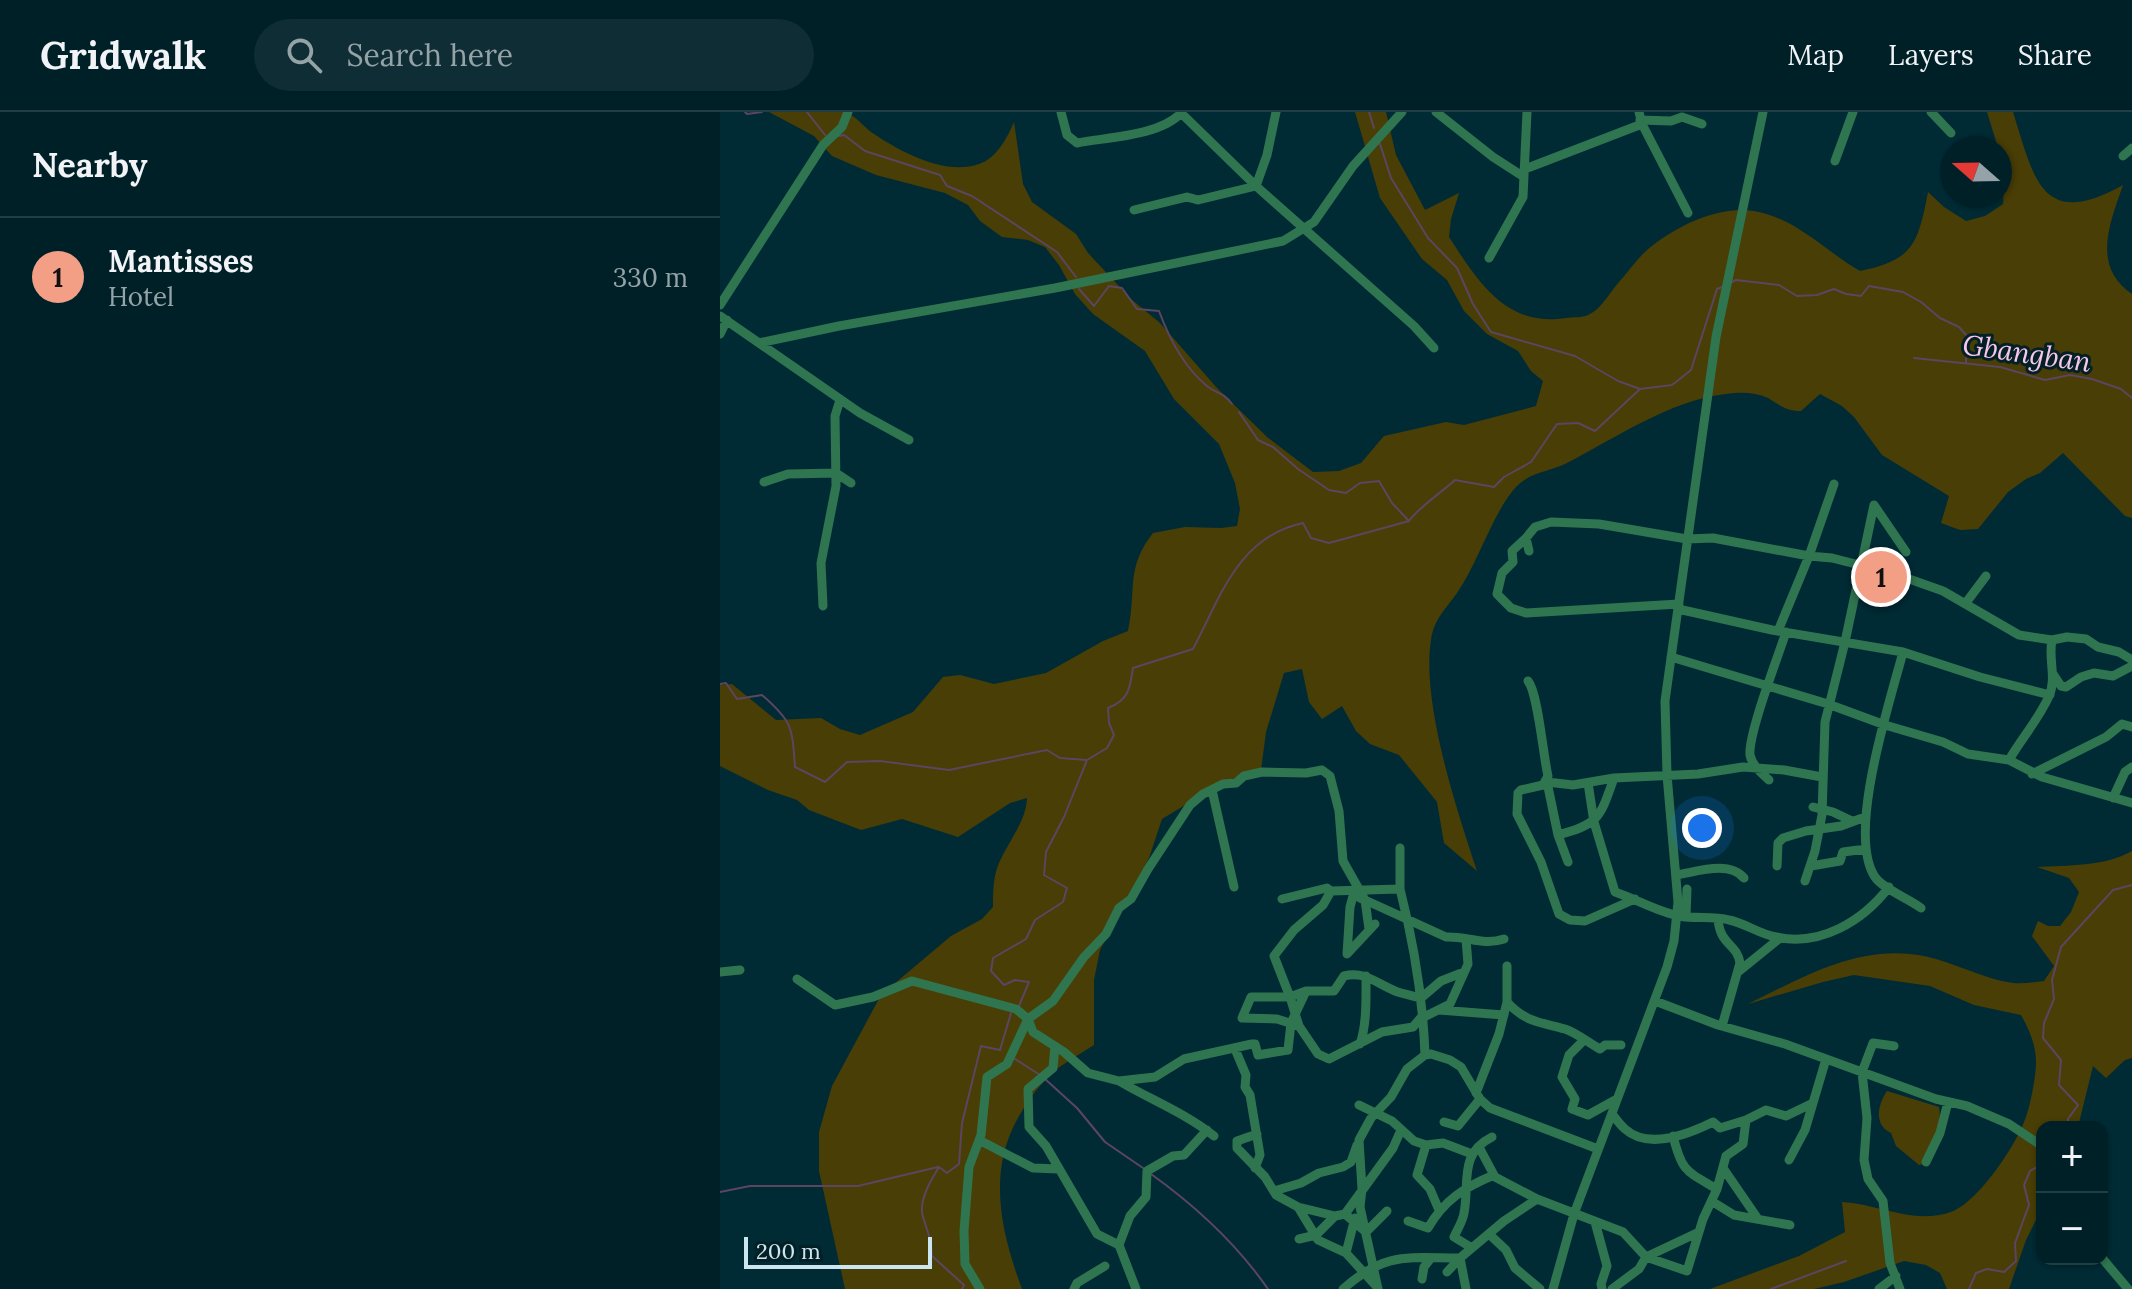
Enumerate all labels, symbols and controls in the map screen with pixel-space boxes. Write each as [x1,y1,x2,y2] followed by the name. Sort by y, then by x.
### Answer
[254,19,814,91] search box
[40,31,206,79] text: Gridwalk
[282,33,326,77] icon: search
[346,36,513,74] text: Search here
[1787,37,1844,73] text: Map
[1888,37,1974,73] text: Layers
[2018,37,2092,73] text: Share
[1940,136,2012,208] north arrow
[32,143,148,186] text: Nearby
[108,242,254,280] text: Mantisses
[53,261,63,294] text: 1
[613,261,688,294] text: 330 m
[108,280,174,313] text: Hotel
[1960,326,2094,380] water label: Gbangban
[1855,547,1907,607] pin: 1
[1682,808,1722,848] your location
[2036,1121,2108,1265] map controls
[2036,1121,2108,1193] button: +
[2036,1193,2108,1265] button: −
[744,1233,932,1269] scale bar
[756,1237,821,1265] text: 200 m

